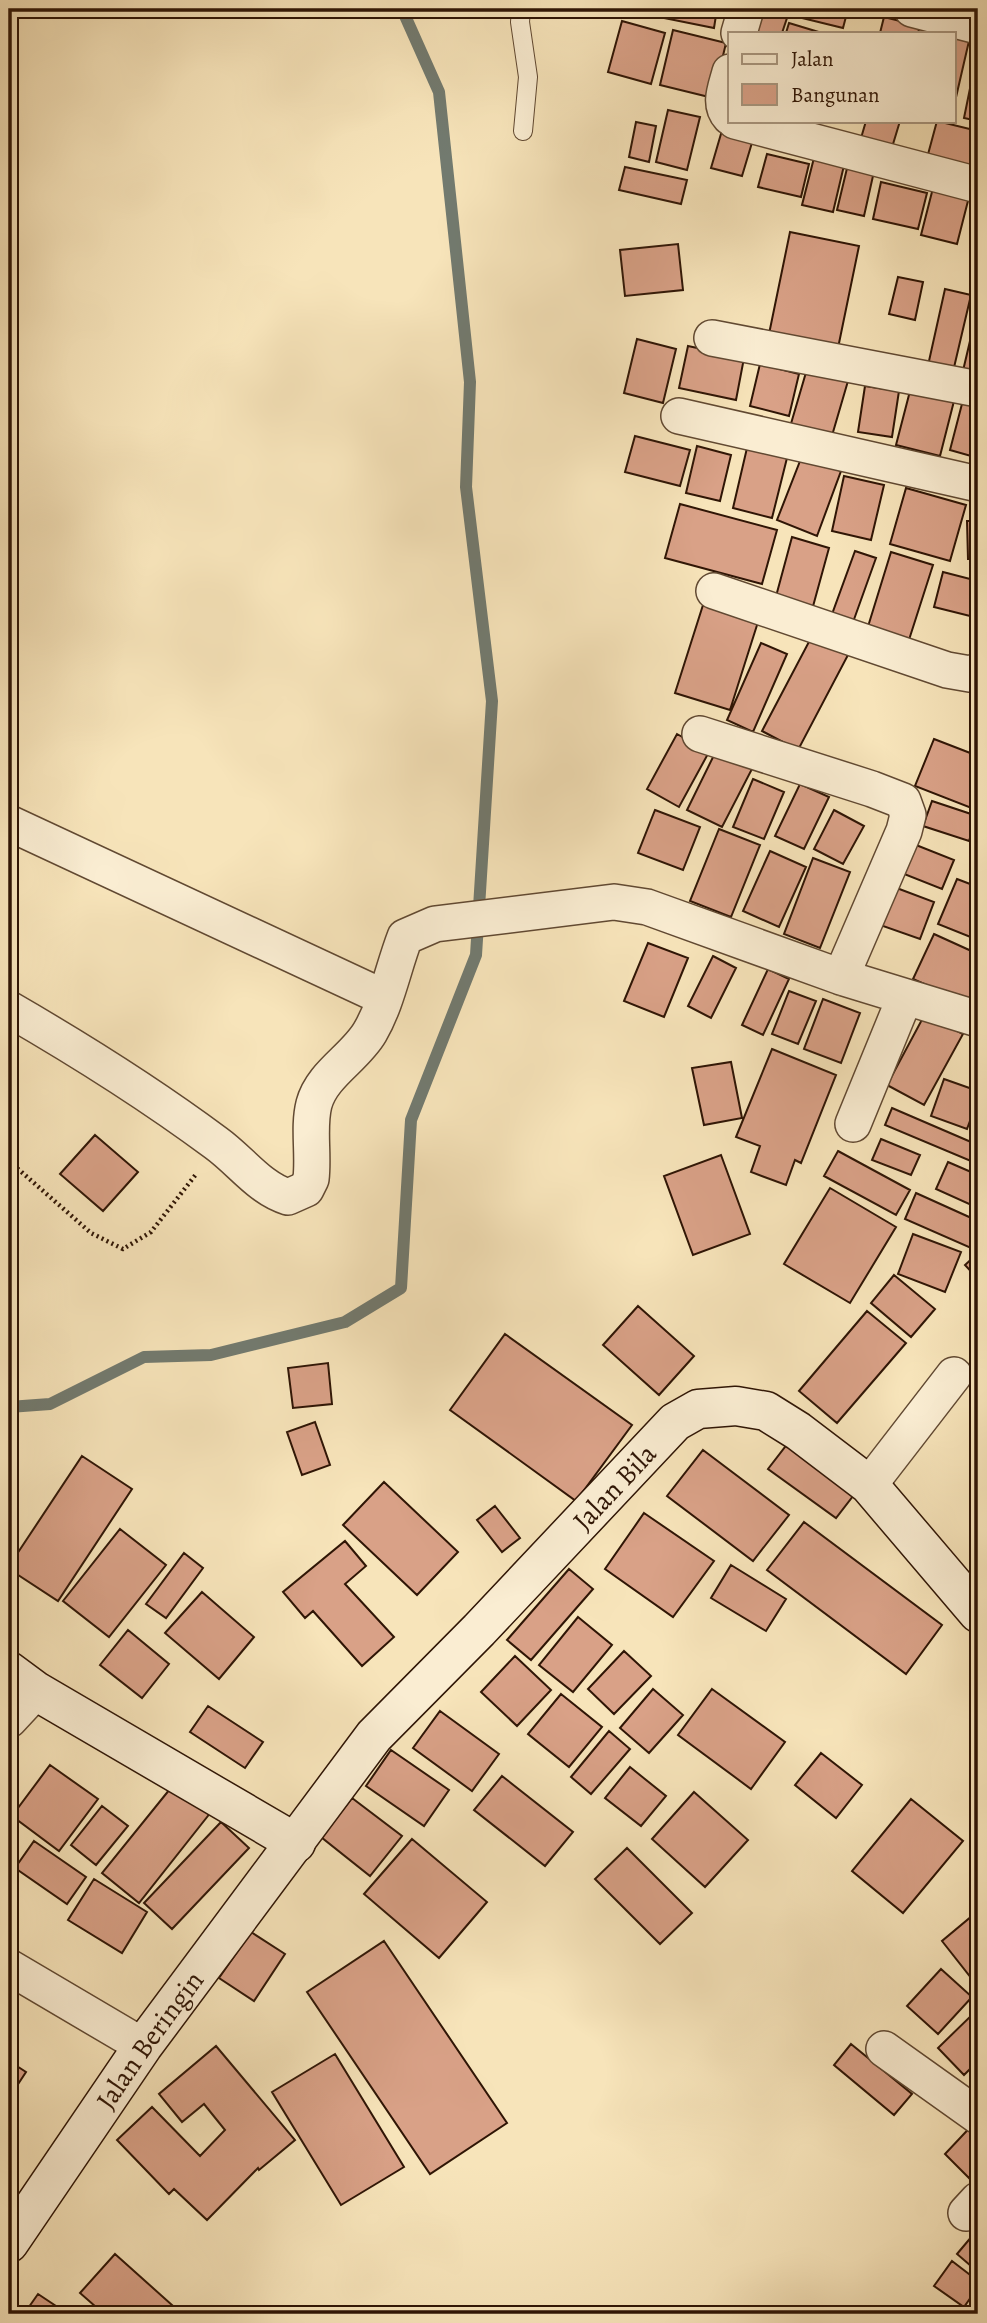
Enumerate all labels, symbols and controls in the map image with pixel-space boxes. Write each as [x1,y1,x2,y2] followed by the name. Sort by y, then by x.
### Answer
[728,32,956,122] legend
[791,45,833,73] text: Jalan
[791,81,880,109] text: Bangunan
[564,1436,665,1539] street label: Jalan Bila
[87,1963,213,2117] street label: Jalan Beringin

